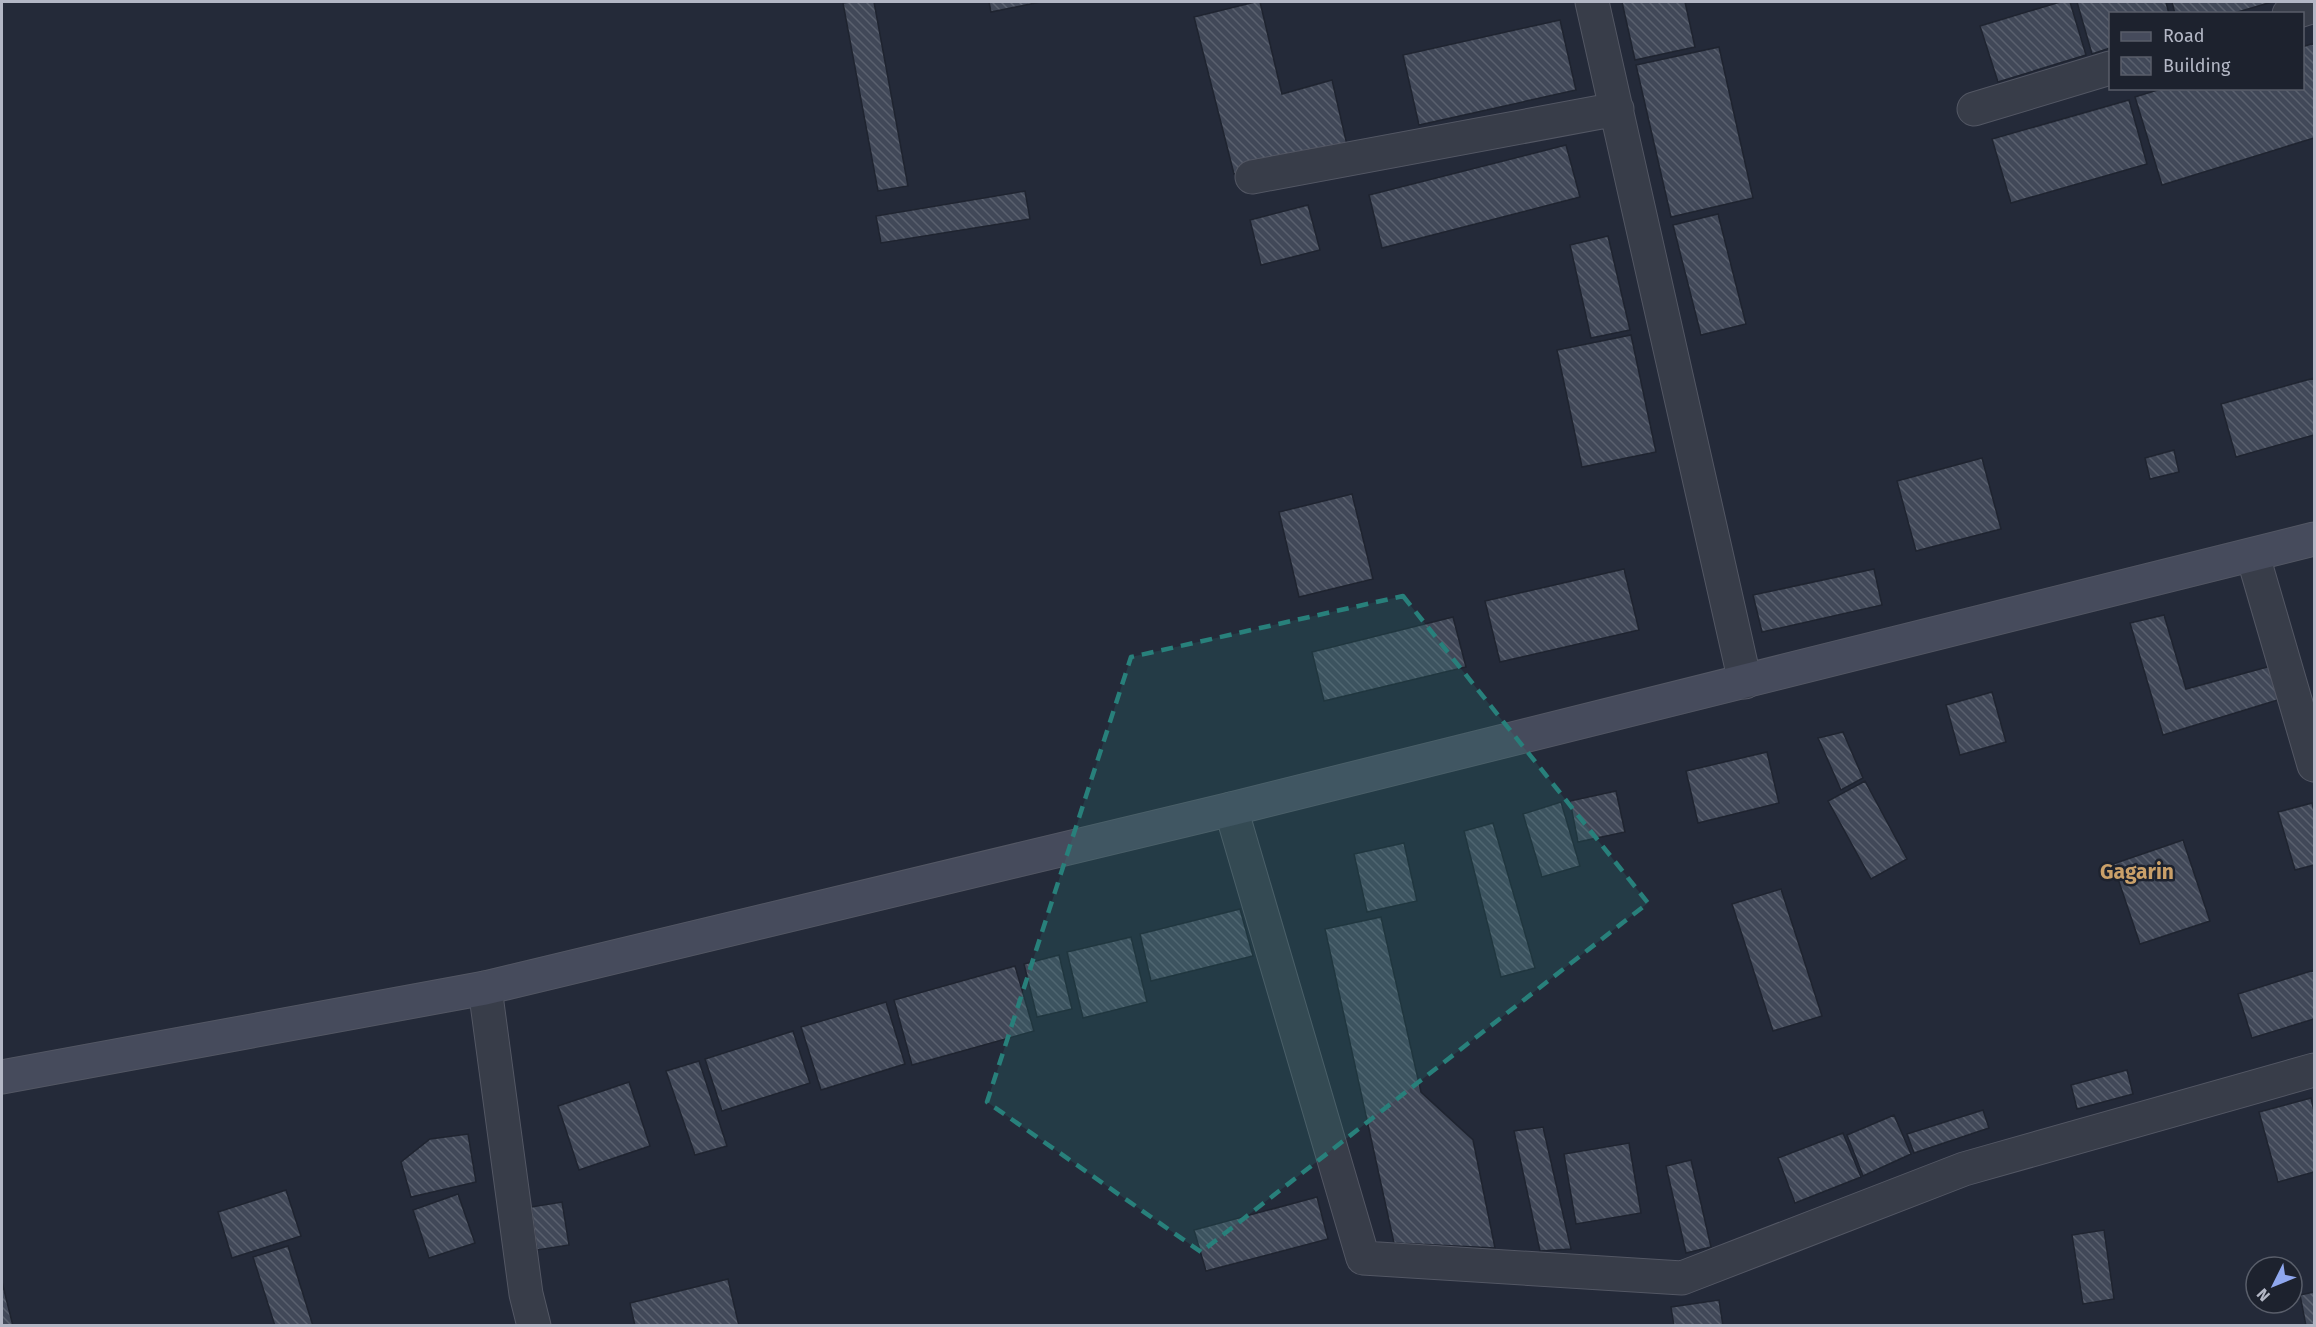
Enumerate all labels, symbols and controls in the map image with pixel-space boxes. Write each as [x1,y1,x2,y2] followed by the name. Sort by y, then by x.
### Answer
[2109,12,2304,90] legend
[2163,25,2205,47] text: Road
[2163,55,2231,77] text: Building
[2100,859,2174,885] district label: Gagarin
[2244,1255,2304,1315] north arrow
[2253,1285,2274,1305] text: N

